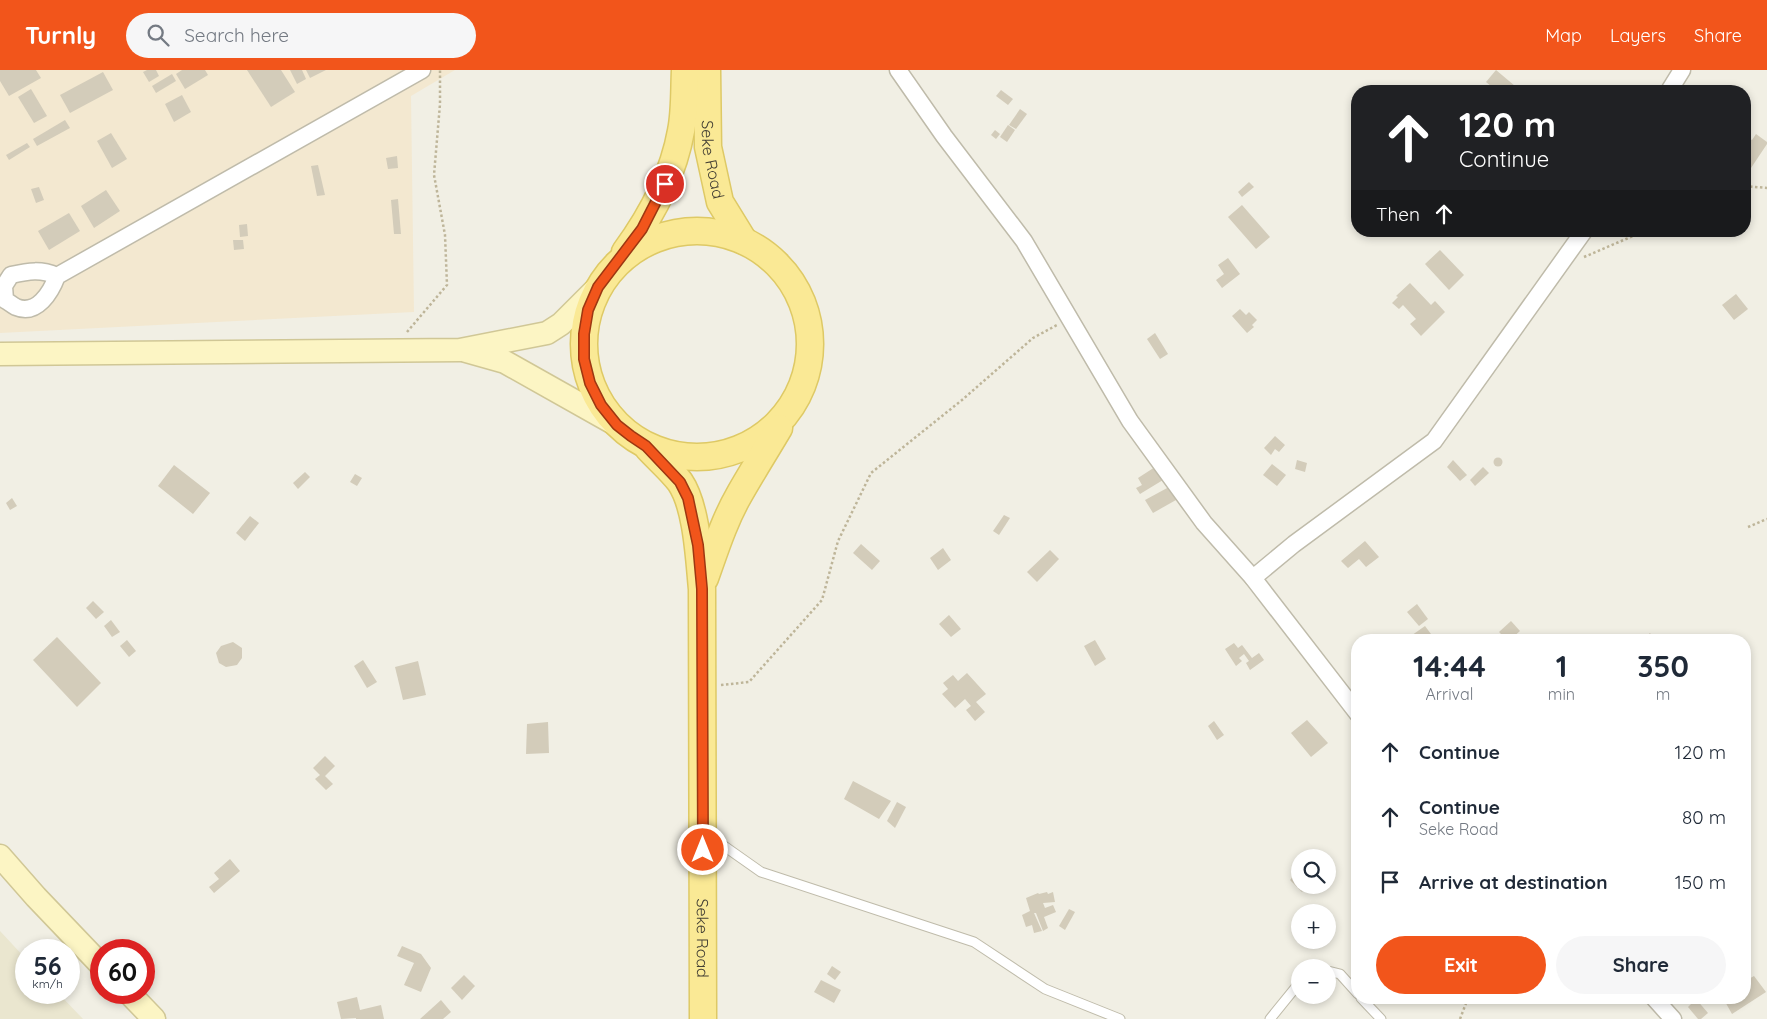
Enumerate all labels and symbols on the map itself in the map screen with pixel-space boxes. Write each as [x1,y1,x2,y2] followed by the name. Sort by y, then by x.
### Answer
[698,120,729,201] street label: Seke Road
[644,163,686,205] pin
[676,823,728,875] position arrow
[693,898,713,978] street label: Seke Road
[90,939,155,1004] speed limit sign: 60

